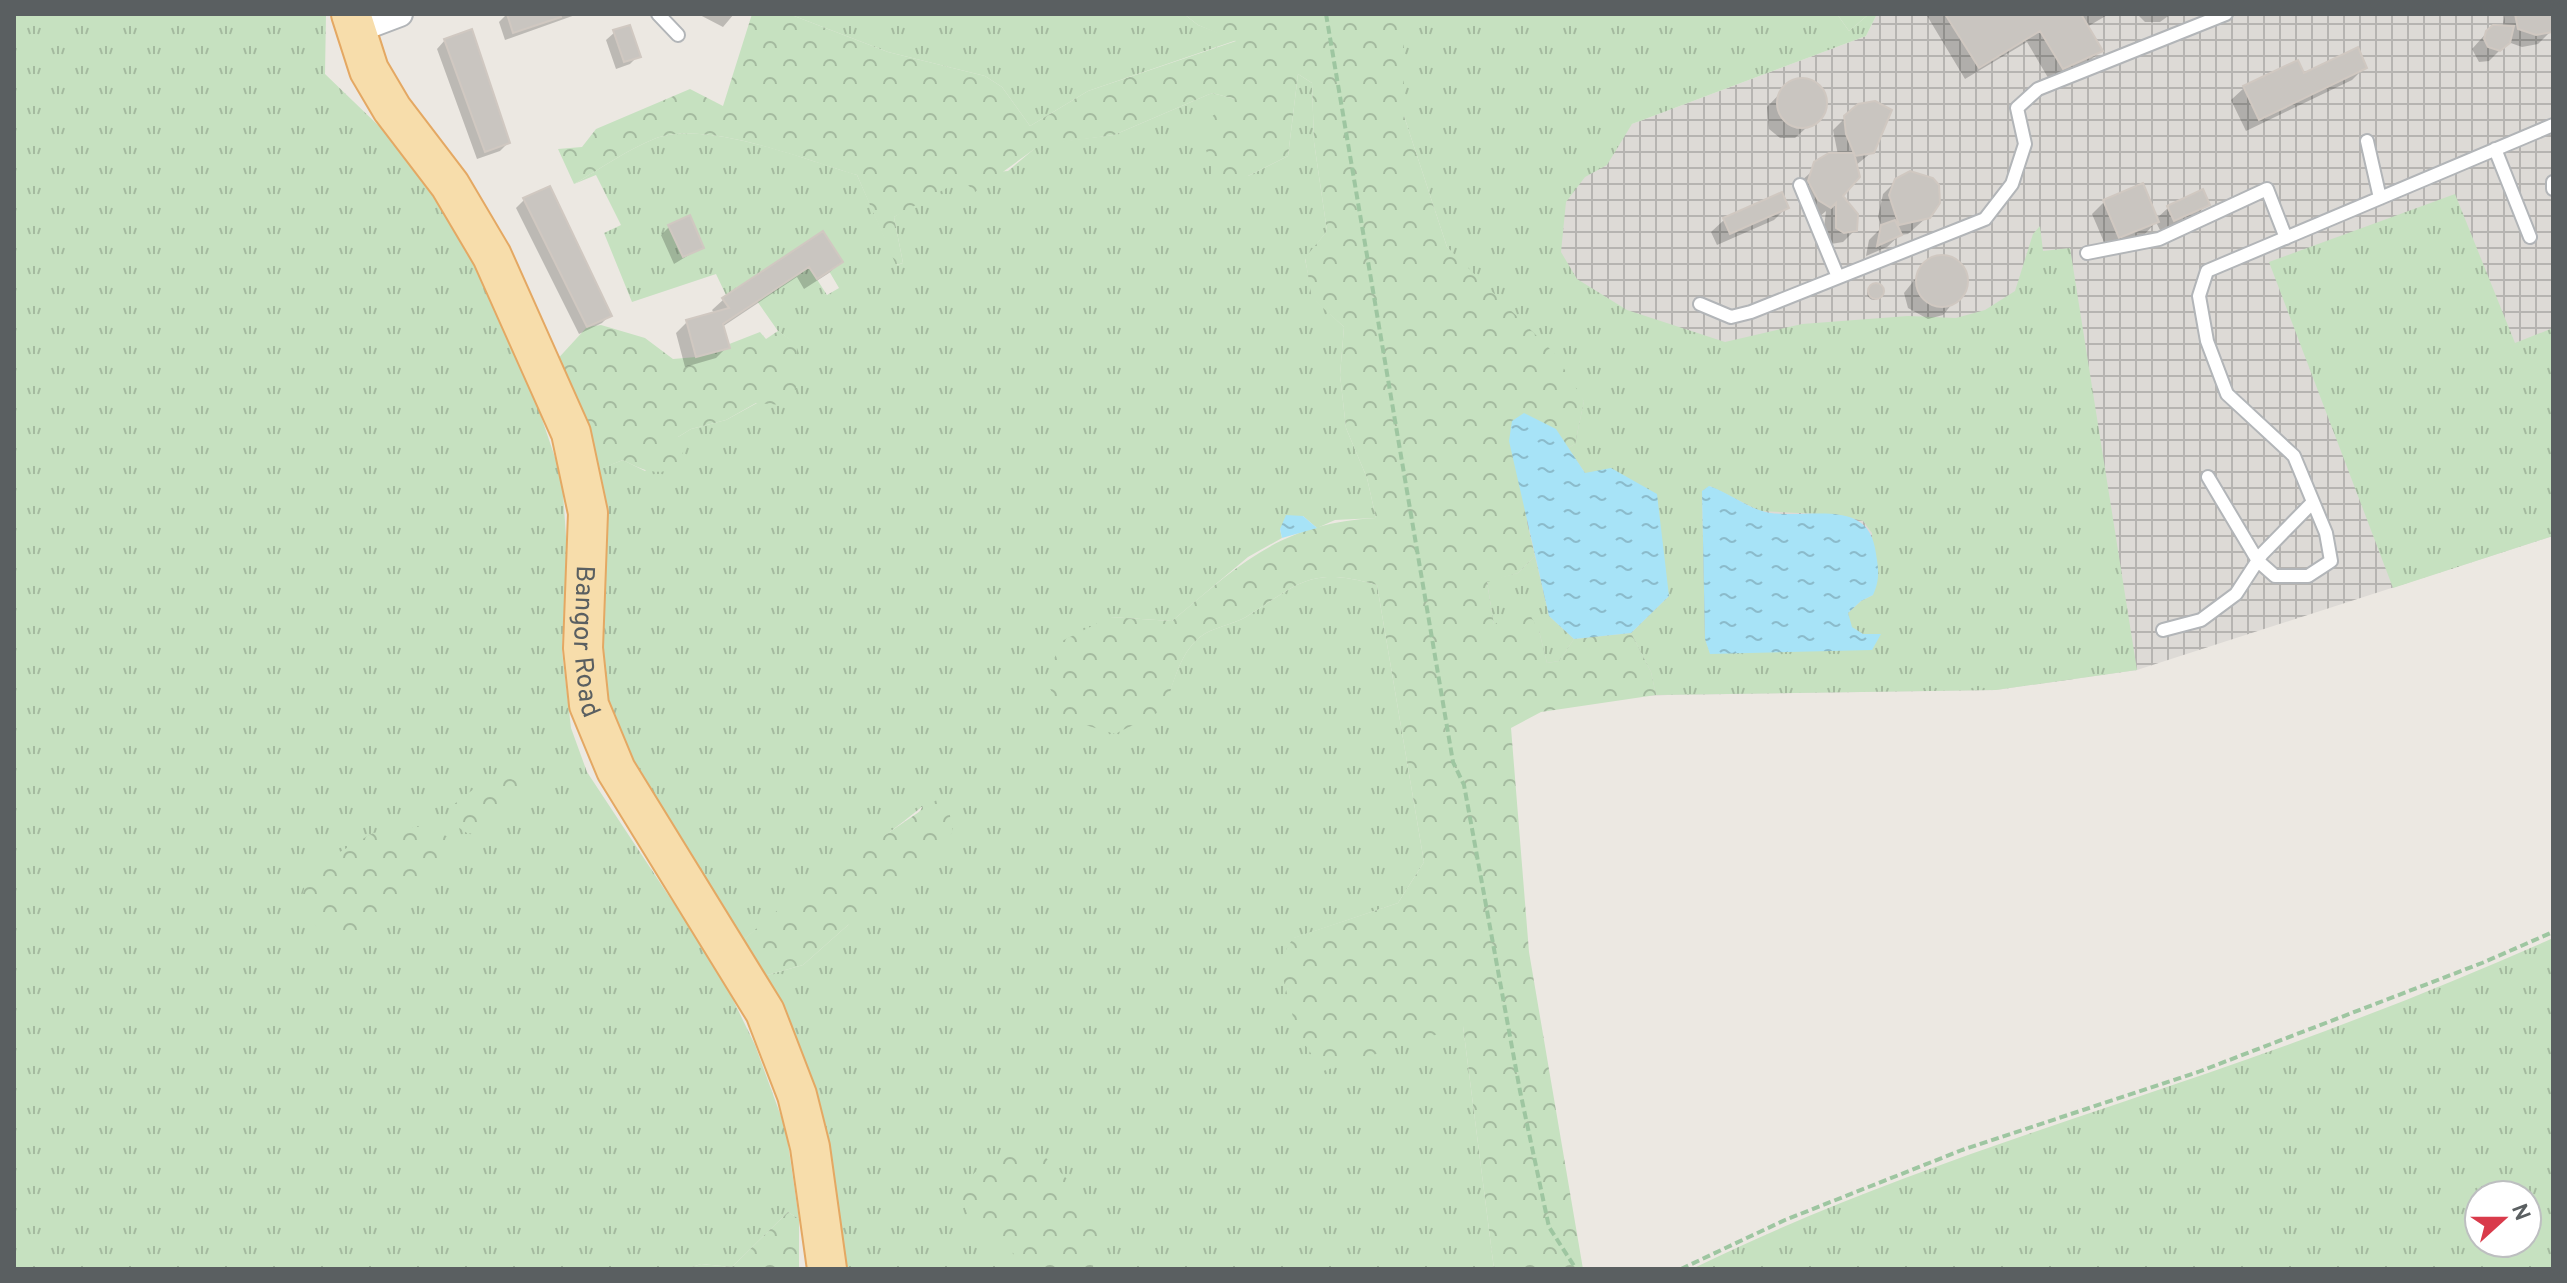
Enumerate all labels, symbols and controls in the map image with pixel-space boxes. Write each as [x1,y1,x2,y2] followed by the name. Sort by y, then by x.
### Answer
[564,565,606,723] street label: Bangor Road
[2463,1179,2543,1259] north arrow
[2504,1201,2535,1225] text: N

